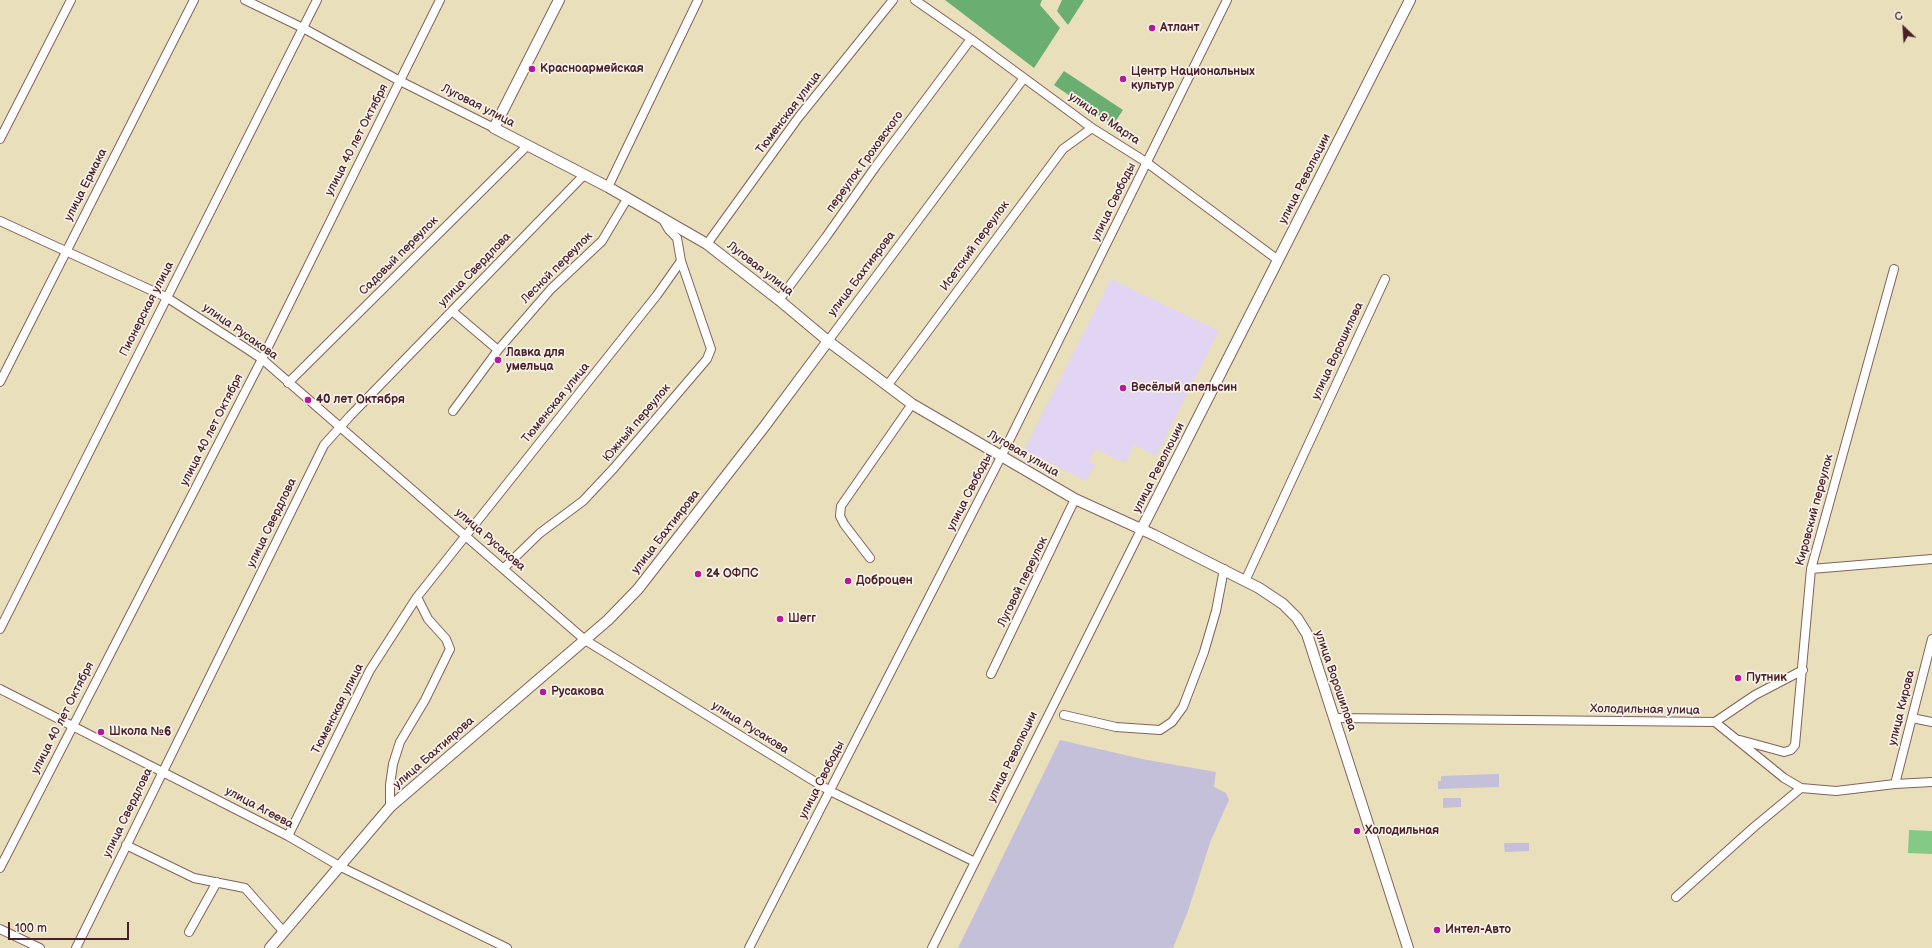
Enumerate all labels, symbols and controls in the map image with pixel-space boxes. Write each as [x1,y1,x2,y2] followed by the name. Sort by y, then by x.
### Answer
[1884,8,1924,48] north arrow
[1893,9,1905,24] text: С
[1160,21,1199,35] place label: Атлант
[1147,23,1157,33] marker: Атлант
[540,62,644,76] place label: Красноармейская
[527,64,537,74] marker: Красноармейская
[1131,65,1255,93] place label: Центр Национальных культур
[753,69,825,157] street label: Тюменская улица
[1118,74,1128,84] marker: Центр Национальных культур
[439,81,517,131] street label: Луговая улица
[323,82,391,198] street label: улица 40 лет Октября
[1066,90,1142,148] street label: улица 8 Марта
[823,109,907,215] street label: переулок Гроховского
[1276,131,1334,227] street label: улица Революции
[62,146,110,224] street label: улица Ермака
[1089,160,1139,244] street label: улица Свободы
[937,198,1013,294] street label: Исетский переулок
[356,213,442,299] street label: Садовый переулок
[518,229,596,307] street label: Лесной переулок
[825,229,899,319] street label: улица Бахтиярова
[436,230,514,310] street label: улица Свердлова
[724,239,796,299] street label: Луговая улица
[117,259,177,359] street label: Пионерская улица
[1309,300,1367,402] street label: улица Ворошилова
[200,301,280,363] street label: улица Русакова
[506,346,565,374] place label: Лавка для умельца
[493,355,503,365] marker: Лавка для умельца
[519,360,593,446] street label: Тюменская улица
[178,372,246,488] street label: улица 40 лет Октября
[600,381,674,465] street label: Южный переулок
[1131,381,1237,395] place label: Весёлый апельсин
[1118,383,1128,393] marker: Весёлый апельсин
[316,393,405,407] place label: 40 лет Октября
[303,395,313,405] marker: 40 лет Октября
[1130,420,1188,516] street label: улица Революции
[985,428,1061,480] street label: Луговая улица
[944,451,996,533] street label: улица Свободы
[1793,453,1837,567] street label: Кировский переулок
[244,476,300,570] street label: улица Свердлова
[629,487,703,577] street label: улица Бахтиярова
[452,506,528,574] street label: улица Русакова
[995,535,1051,629] street label: Луговой переулок
[706,567,758,581] place label: 24 ОФПС
[693,569,703,579] marker: 24 ОФПС
[856,574,913,588] place label: Доброцен
[843,576,853,586] marker: Доброцен
[788,612,816,626] place label: Шегг
[775,614,785,624] marker: Шегг
[1311,629,1359,733] street label: улица Ворошилова
[29,660,97,776] street label: улица 40 лет Октября
[309,661,367,757] street label: Тюменская улица
[1886,669,1918,747] street label: улица Кирова
[1746,671,1787,685] place label: Путник
[1733,673,1743,683] marker: Путник
[551,685,604,699] place label: Русакова
[538,687,548,697] marker: Русакова
[709,698,791,758] street label: улица Русакова
[1590,702,1700,718] street label: Холодильная улица
[985,709,1041,805] street label: улица Революции
[391,714,477,792] street label: улица Бахтиярова
[109,725,171,739] place label: Школа №6
[96,727,106,737] marker: Школа №6
[796,739,848,821] street label: улица Свободы
[100,766,156,860] street label: улица Свердлова
[222,784,296,832] street label: улица Агеева
[1365,824,1439,838] place label: Холодильная
[1352,826,1362,836] marker: Холодильная
[10,914,131,940] scale bar
[15,921,47,936] text: 100 m
[1445,923,1511,937] place label: Интел-Авто
[1432,925,1442,935] marker: Интел-Авто

